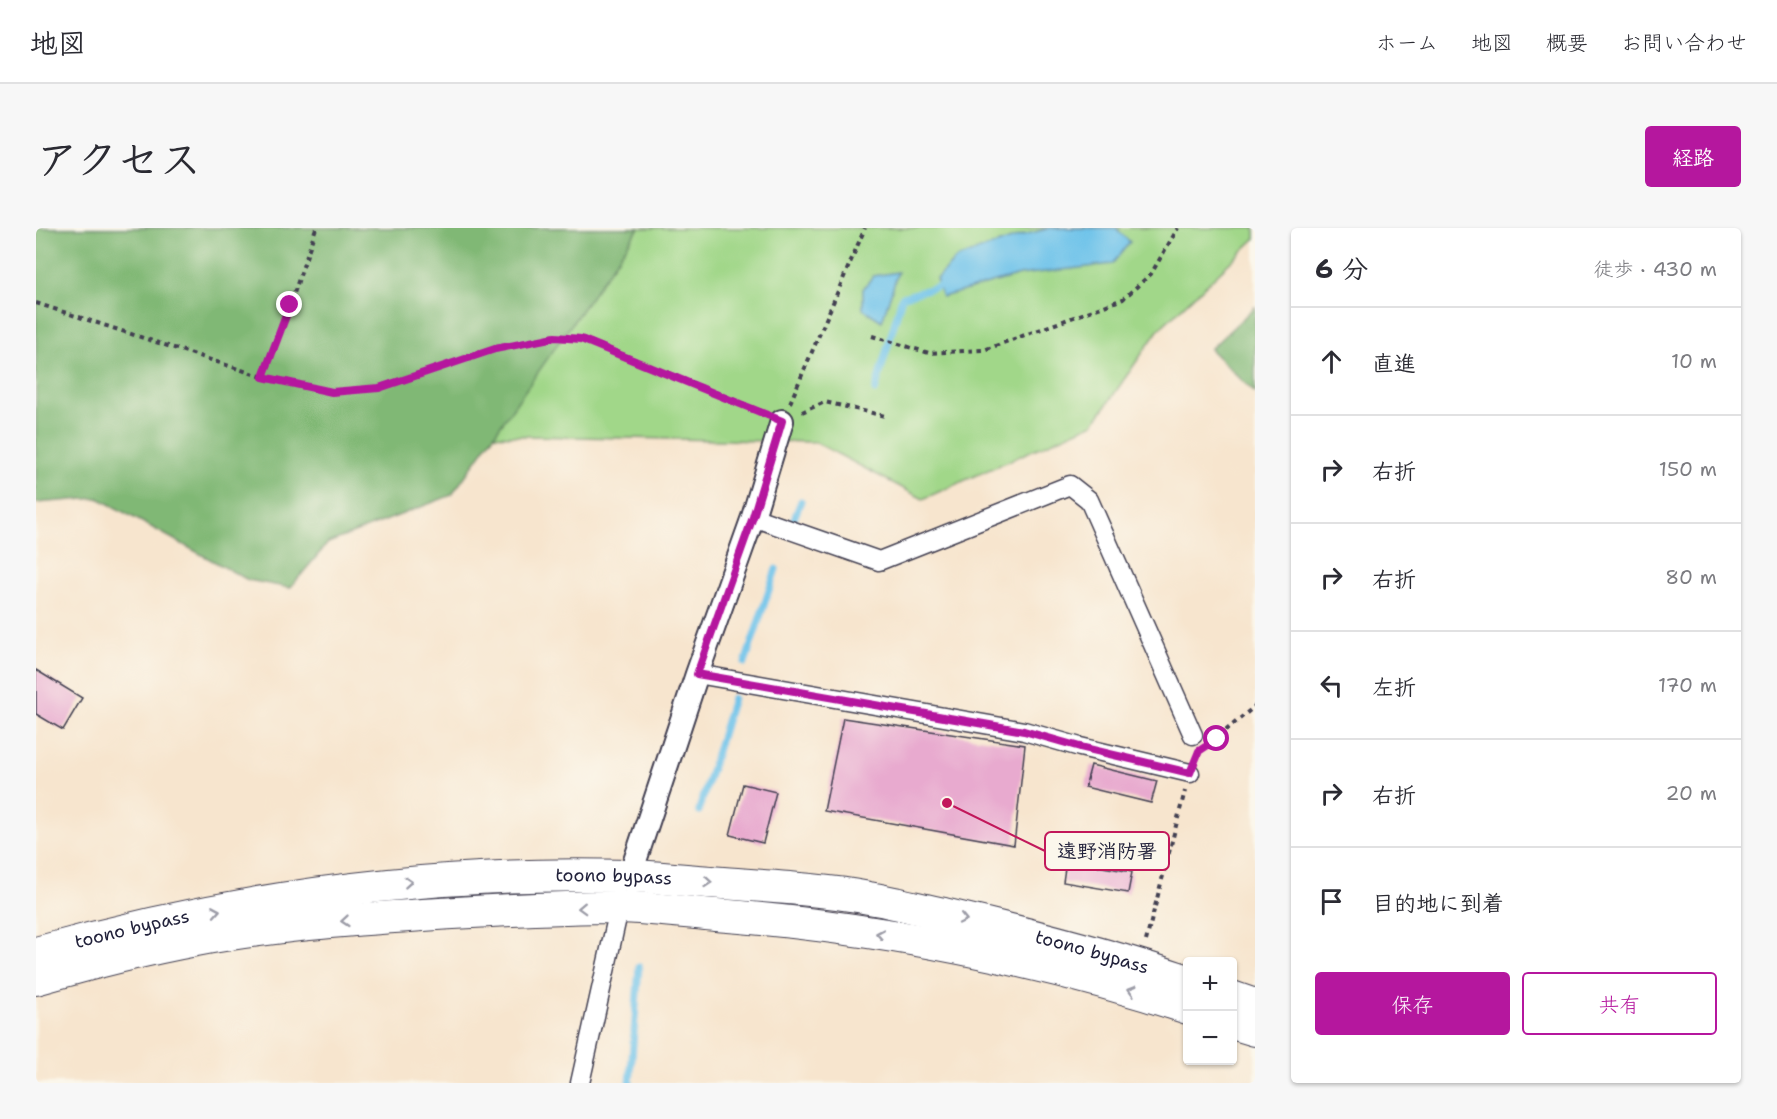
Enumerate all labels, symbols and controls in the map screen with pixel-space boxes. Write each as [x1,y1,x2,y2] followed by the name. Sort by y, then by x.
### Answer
[30,24,86,62] text: 地図
[1376,29,1438,57] text: ホーム
[1471,29,1513,57] text: 地図
[1546,29,1588,57] text: 概要
[1621,29,1747,57] text: お問い合わせ
[1645,126,1741,187] button: 経路
[36,131,201,187] text: アクセス
[1315,251,1368,286] text: 6 分
[1593,256,1717,282] text: 徒歩 · 430 m
[276,291,302,317] route end
[1315,345,1348,378] icon: ahead
[1671,348,1717,374] text: 10 m
[1372,349,1416,378] text: 直進
[1315,453,1348,486] icon: right
[1659,456,1717,482] text: 150 m
[1372,457,1416,486] text: 右折
[1315,561,1348,594] icon: right
[1665,564,1717,590] text: 80 m
[1372,565,1416,594] text: 右折
[1315,669,1348,702] icon: left
[1658,672,1717,698] text: 170 m
[1372,673,1416,702] text: 左折
[1203,725,1229,751] route start
[1315,777,1348,810] icon: right
[1666,780,1717,806] text: 20 m
[1372,781,1416,810] text: 右折
[1045,832,1169,870] callout: 遠野消防署
[1057,838,1157,864] text: 遠野消防署
[555,863,673,891] street label: toono bypass
[703,875,712,888] one-way arrow
[404,876,413,889] one-way arrow
[1315,885,1348,918] icon: arrive
[1372,889,1504,918] text: 目的地に到着
[577,902,586,915] one-way arrow
[72,904,191,954] street label: toono bypass
[210,905,220,918] one-way arrow
[958,911,968,924] one-way arrow
[341,914,350,927] one-way arrow
[1033,925,1152,980] street label: toono bypass
[876,928,886,941] one-way arrow
[1183,957,1237,1065] map controls
[1183,957,1237,1011] button: +
[1315,972,1510,1035] button: 保存
[1522,972,1717,1035] button: 共有
[1127,985,1138,997] one-way arrow
[1183,1011,1237,1065] button: −

